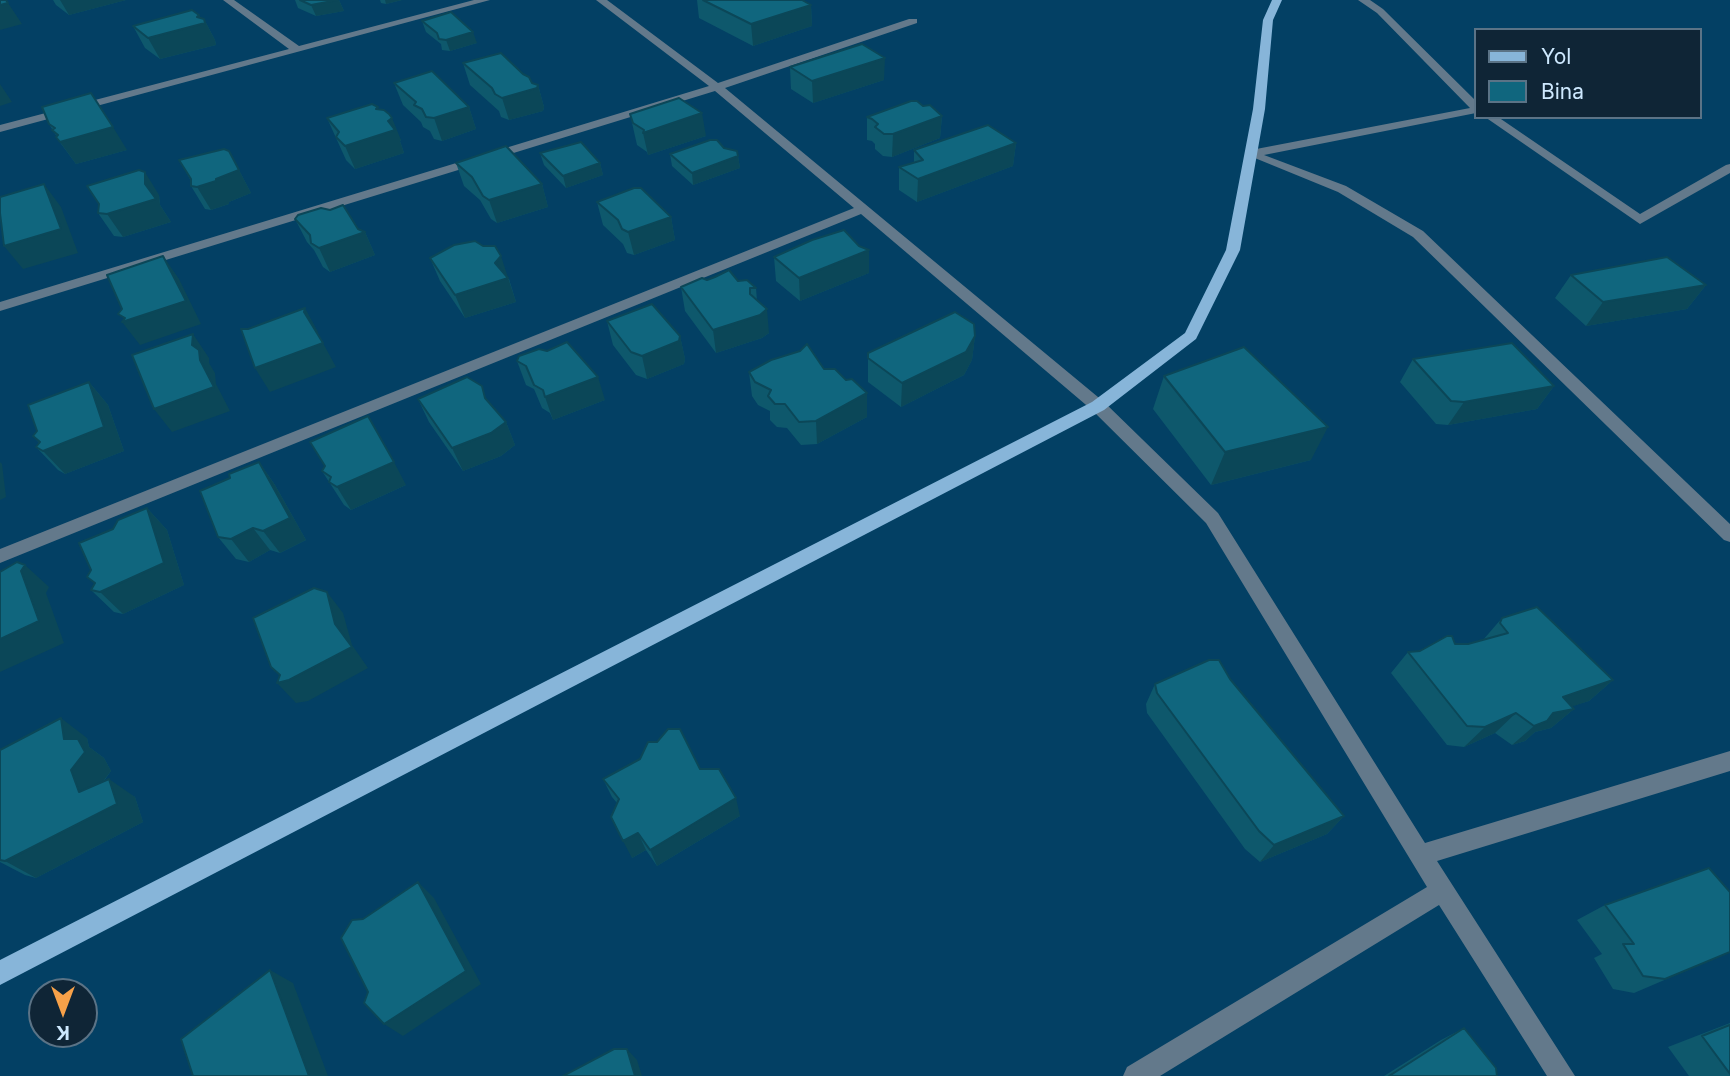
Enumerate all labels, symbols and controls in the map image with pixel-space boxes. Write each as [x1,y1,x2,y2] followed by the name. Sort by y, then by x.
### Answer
[1474,28,1702,119] legend
[1541,44,1571,69] text: Yol
[1541,79,1584,104] text: Bina
[28,978,98,1048] north arrow
[56,1021,70,1044] text: K

